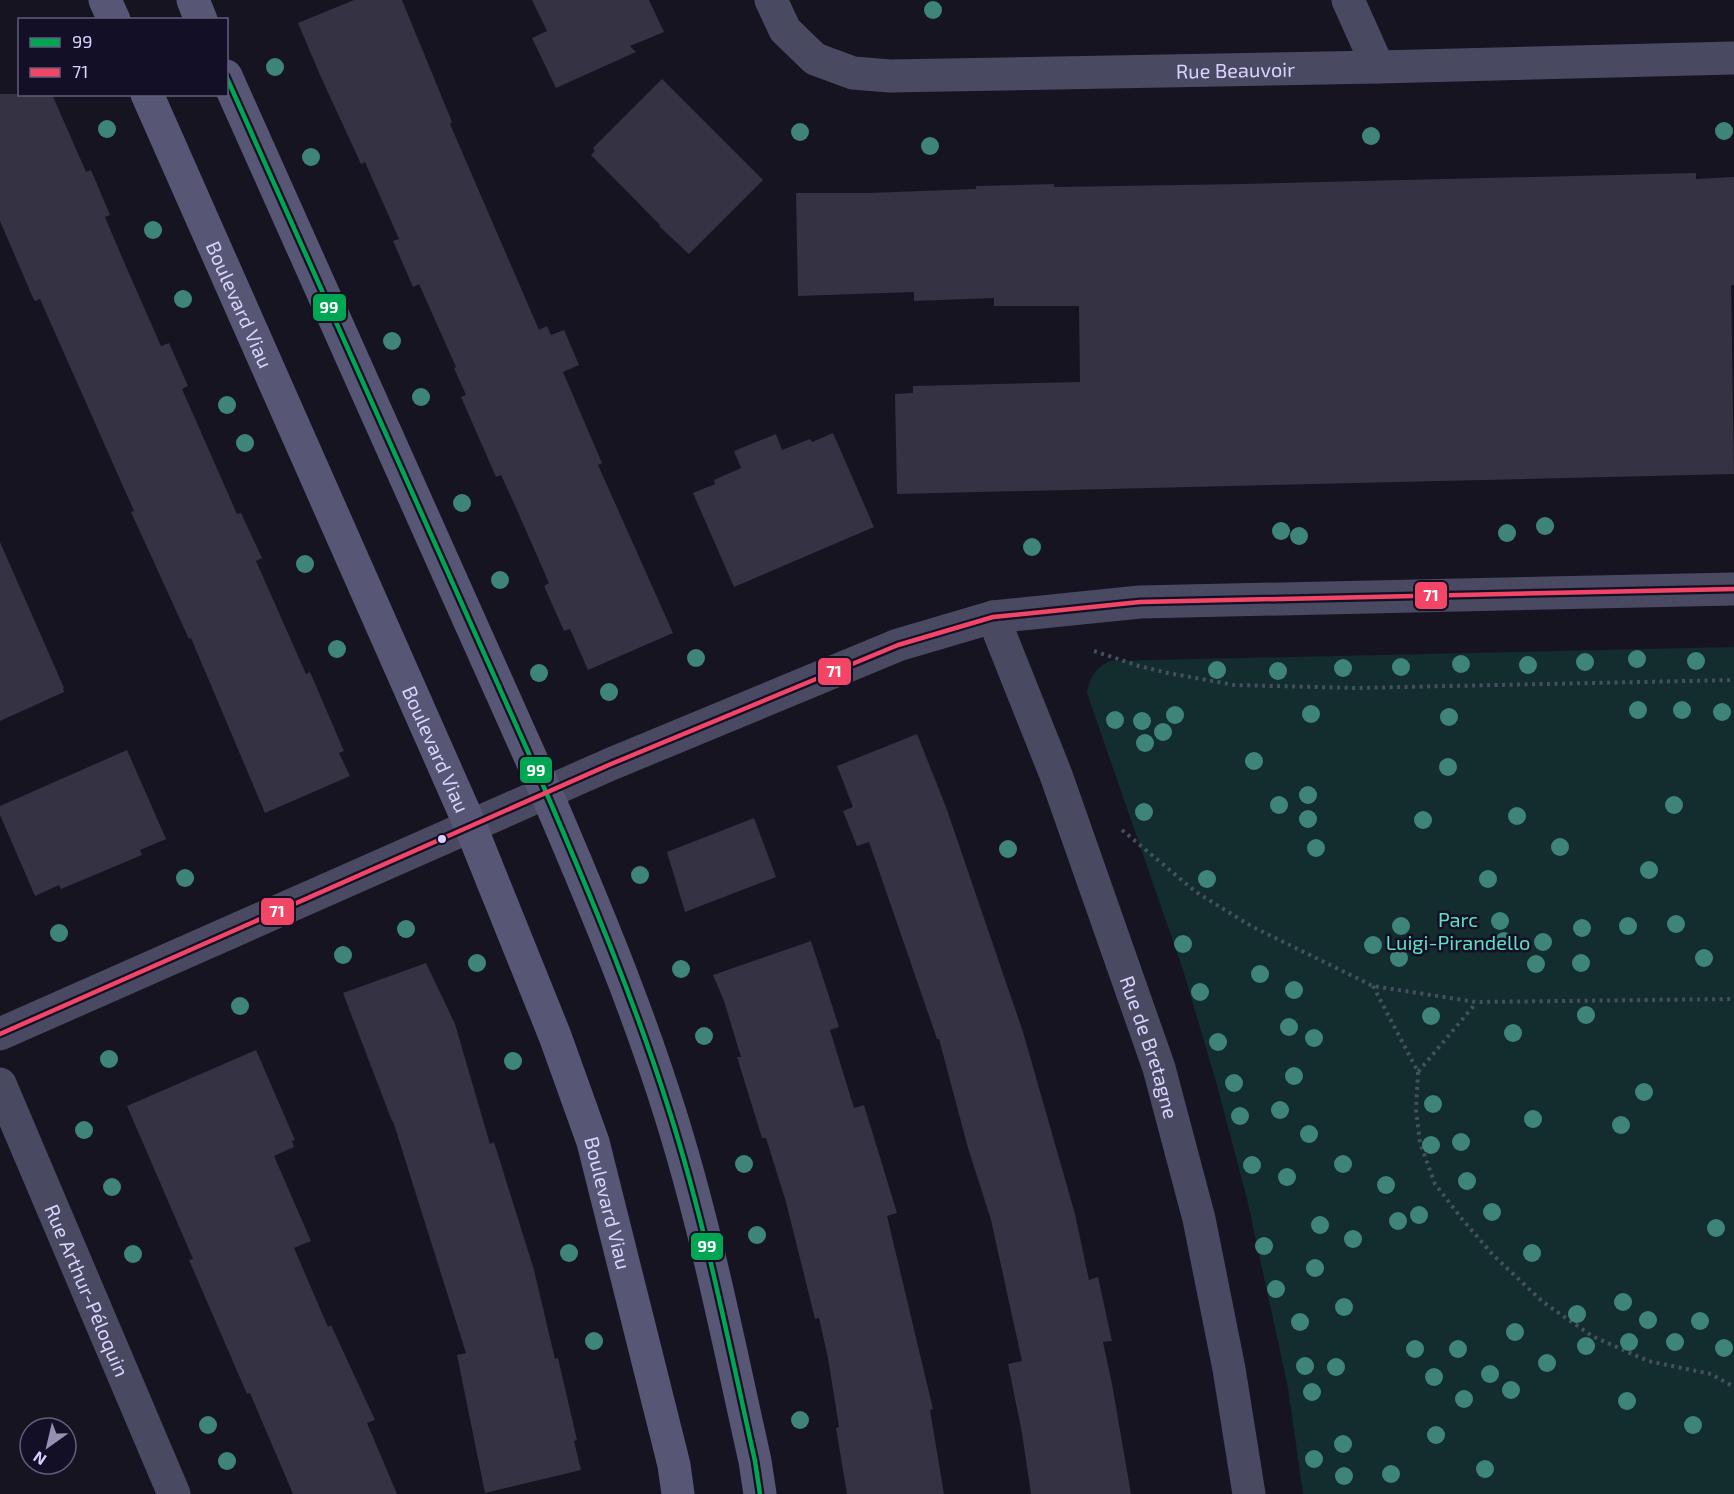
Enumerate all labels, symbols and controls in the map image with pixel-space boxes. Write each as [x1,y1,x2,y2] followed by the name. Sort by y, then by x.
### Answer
[18,18,228,96] legend
[72,30,93,52] text: 99
[1176,57,1295,83] street label: Rue Beauvoir
[72,60,88,82] text: 71
[201,237,278,371] street label: Boulevard Viau
[312,293,347,322] line badge: 99
[320,297,338,316] text: 99
[1414,581,1448,610] line badge: 71
[1423,585,1439,604] text: 71
[817,657,852,686] line badge: 71
[826,661,842,680] text: 71
[398,682,475,816] street label: Boulevard Viau
[519,756,553,784] line badge: 99
[527,760,545,779] text: 99
[436,833,448,845] unlabelled marker
[260,897,295,926] line badge: 71
[269,901,285,920] text: 71
[1386,907,1530,954] park label: Parc Luigi-Pirandello
[1115,972,1184,1121] street label: Rue de Bretagne
[580,1134,636,1272] street label: Boulevard Viau
[40,1200,135,1380] street label: Rue Arthur-Péloquin
[690,1232,724,1261] line badge: 99
[698,1236,716,1255] text: 99
[18,1416,78,1476] north arrow
[29,1448,49,1470] text: N

